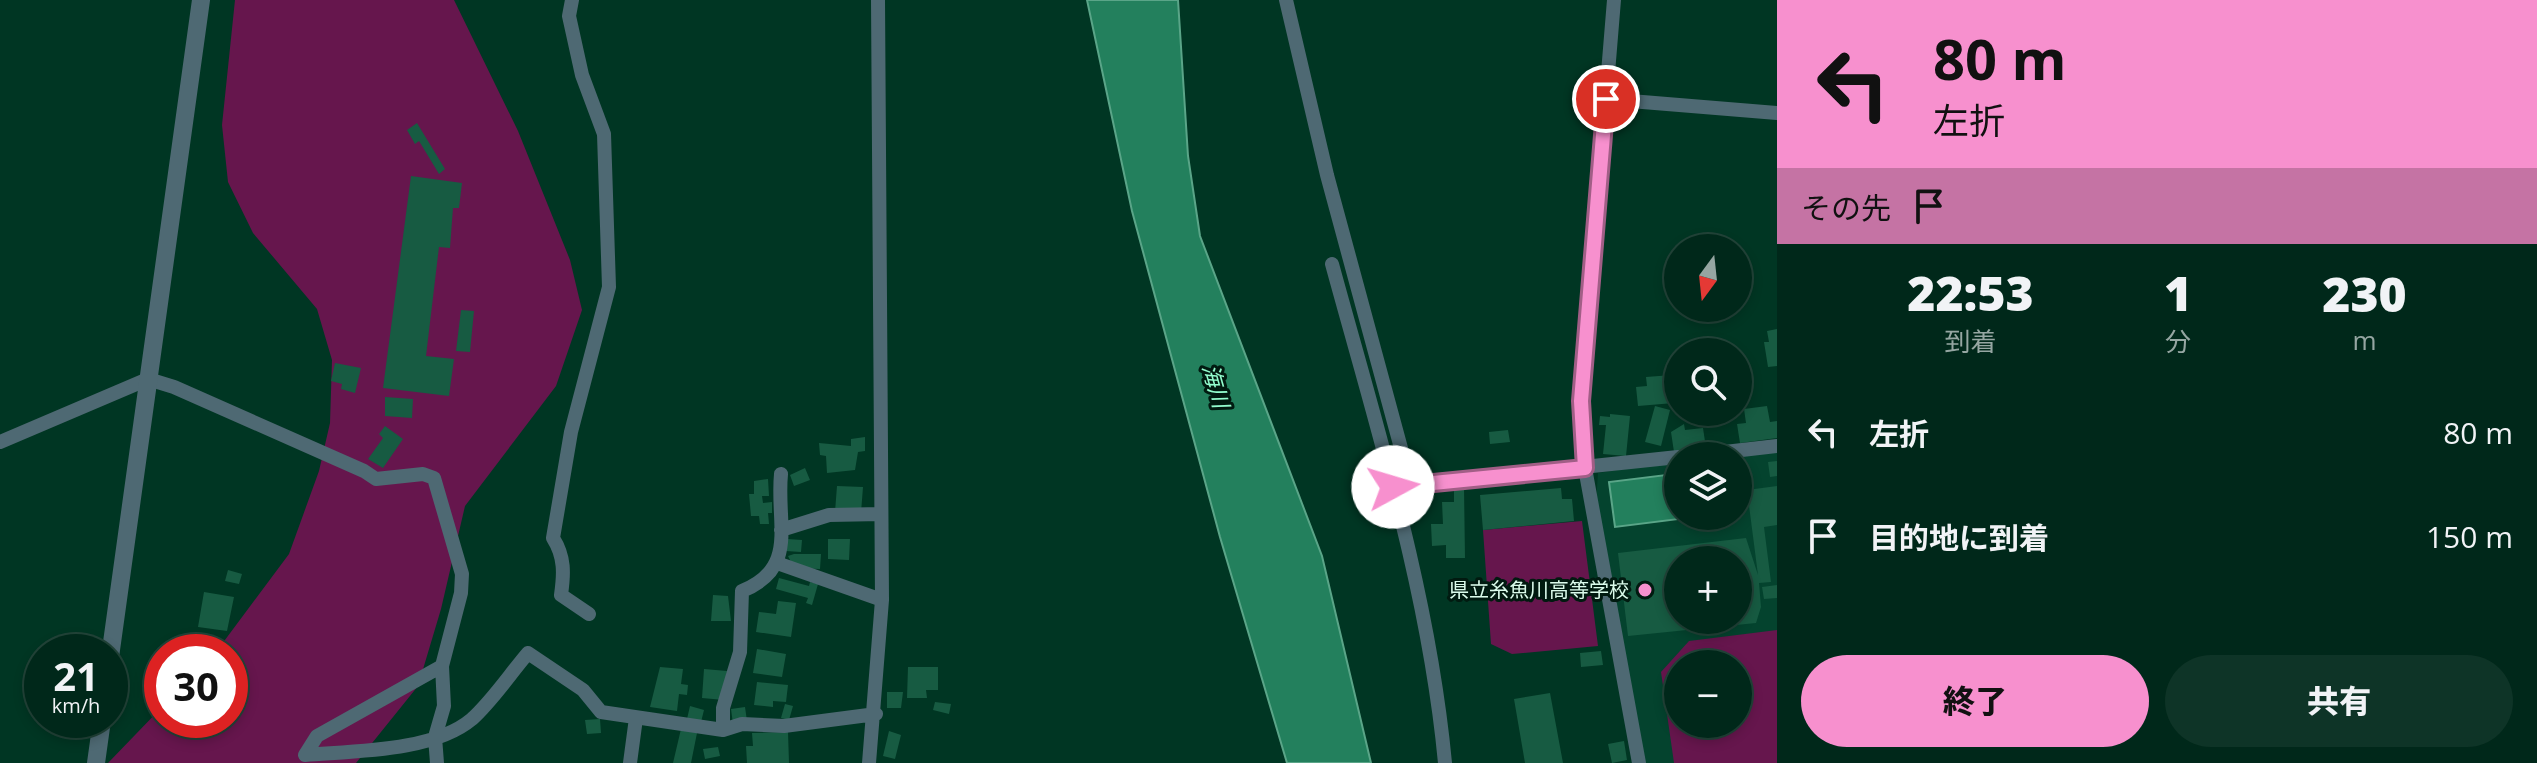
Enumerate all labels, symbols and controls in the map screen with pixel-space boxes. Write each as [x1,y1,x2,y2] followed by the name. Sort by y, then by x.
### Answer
[1933,20,2067,96] text: 80 m
[1801,32,1905,136] icon: left
[1572,65,1640,133] pin
[1584,77,1628,121] icon: arrive
[1933,96,2005,145] text: 左折
[1907,184,1951,228] icon: arrive
[1801,187,1891,228] text: その先
[1664,234,1752,322] north arrow
[1664,234,1752,738] map controls
[1907,260,2034,325] text: 22:53
[2164,260,2192,325] text: 1
[2322,261,2407,326] text: 230
[2352,322,2377,358] text: m
[1944,323,1996,359] text: 到着
[2165,323,2191,359] text: 分
[1664,338,1752,426] button: search
[1196,360,1238,413] water label: 海川
[1801,410,1845,454] icon: left
[2443,412,2513,453] text: 80 m
[1869,413,1929,454] text: 左折
[1664,442,1752,530] button: layers
[1351,445,1435,529] position arrow
[1801,514,1845,558] icon: arrive
[2426,516,2513,557] text: 150 m
[1869,517,2049,558] text: 目的地に到着
[1664,546,1752,634] button: +
[1449,576,1629,603] place label: 県立糸魚川高等学校
[1636,581,1654,599] marker: 県立糸魚川高等学校
[144,634,248,738] speed limit sign: 30
[53,648,99,703] text: 21
[1664,650,1752,738] button: −
[1801,655,2149,747] button: 終了
[2165,655,2513,747] button: 共有
[52,692,100,719] text: km/h

